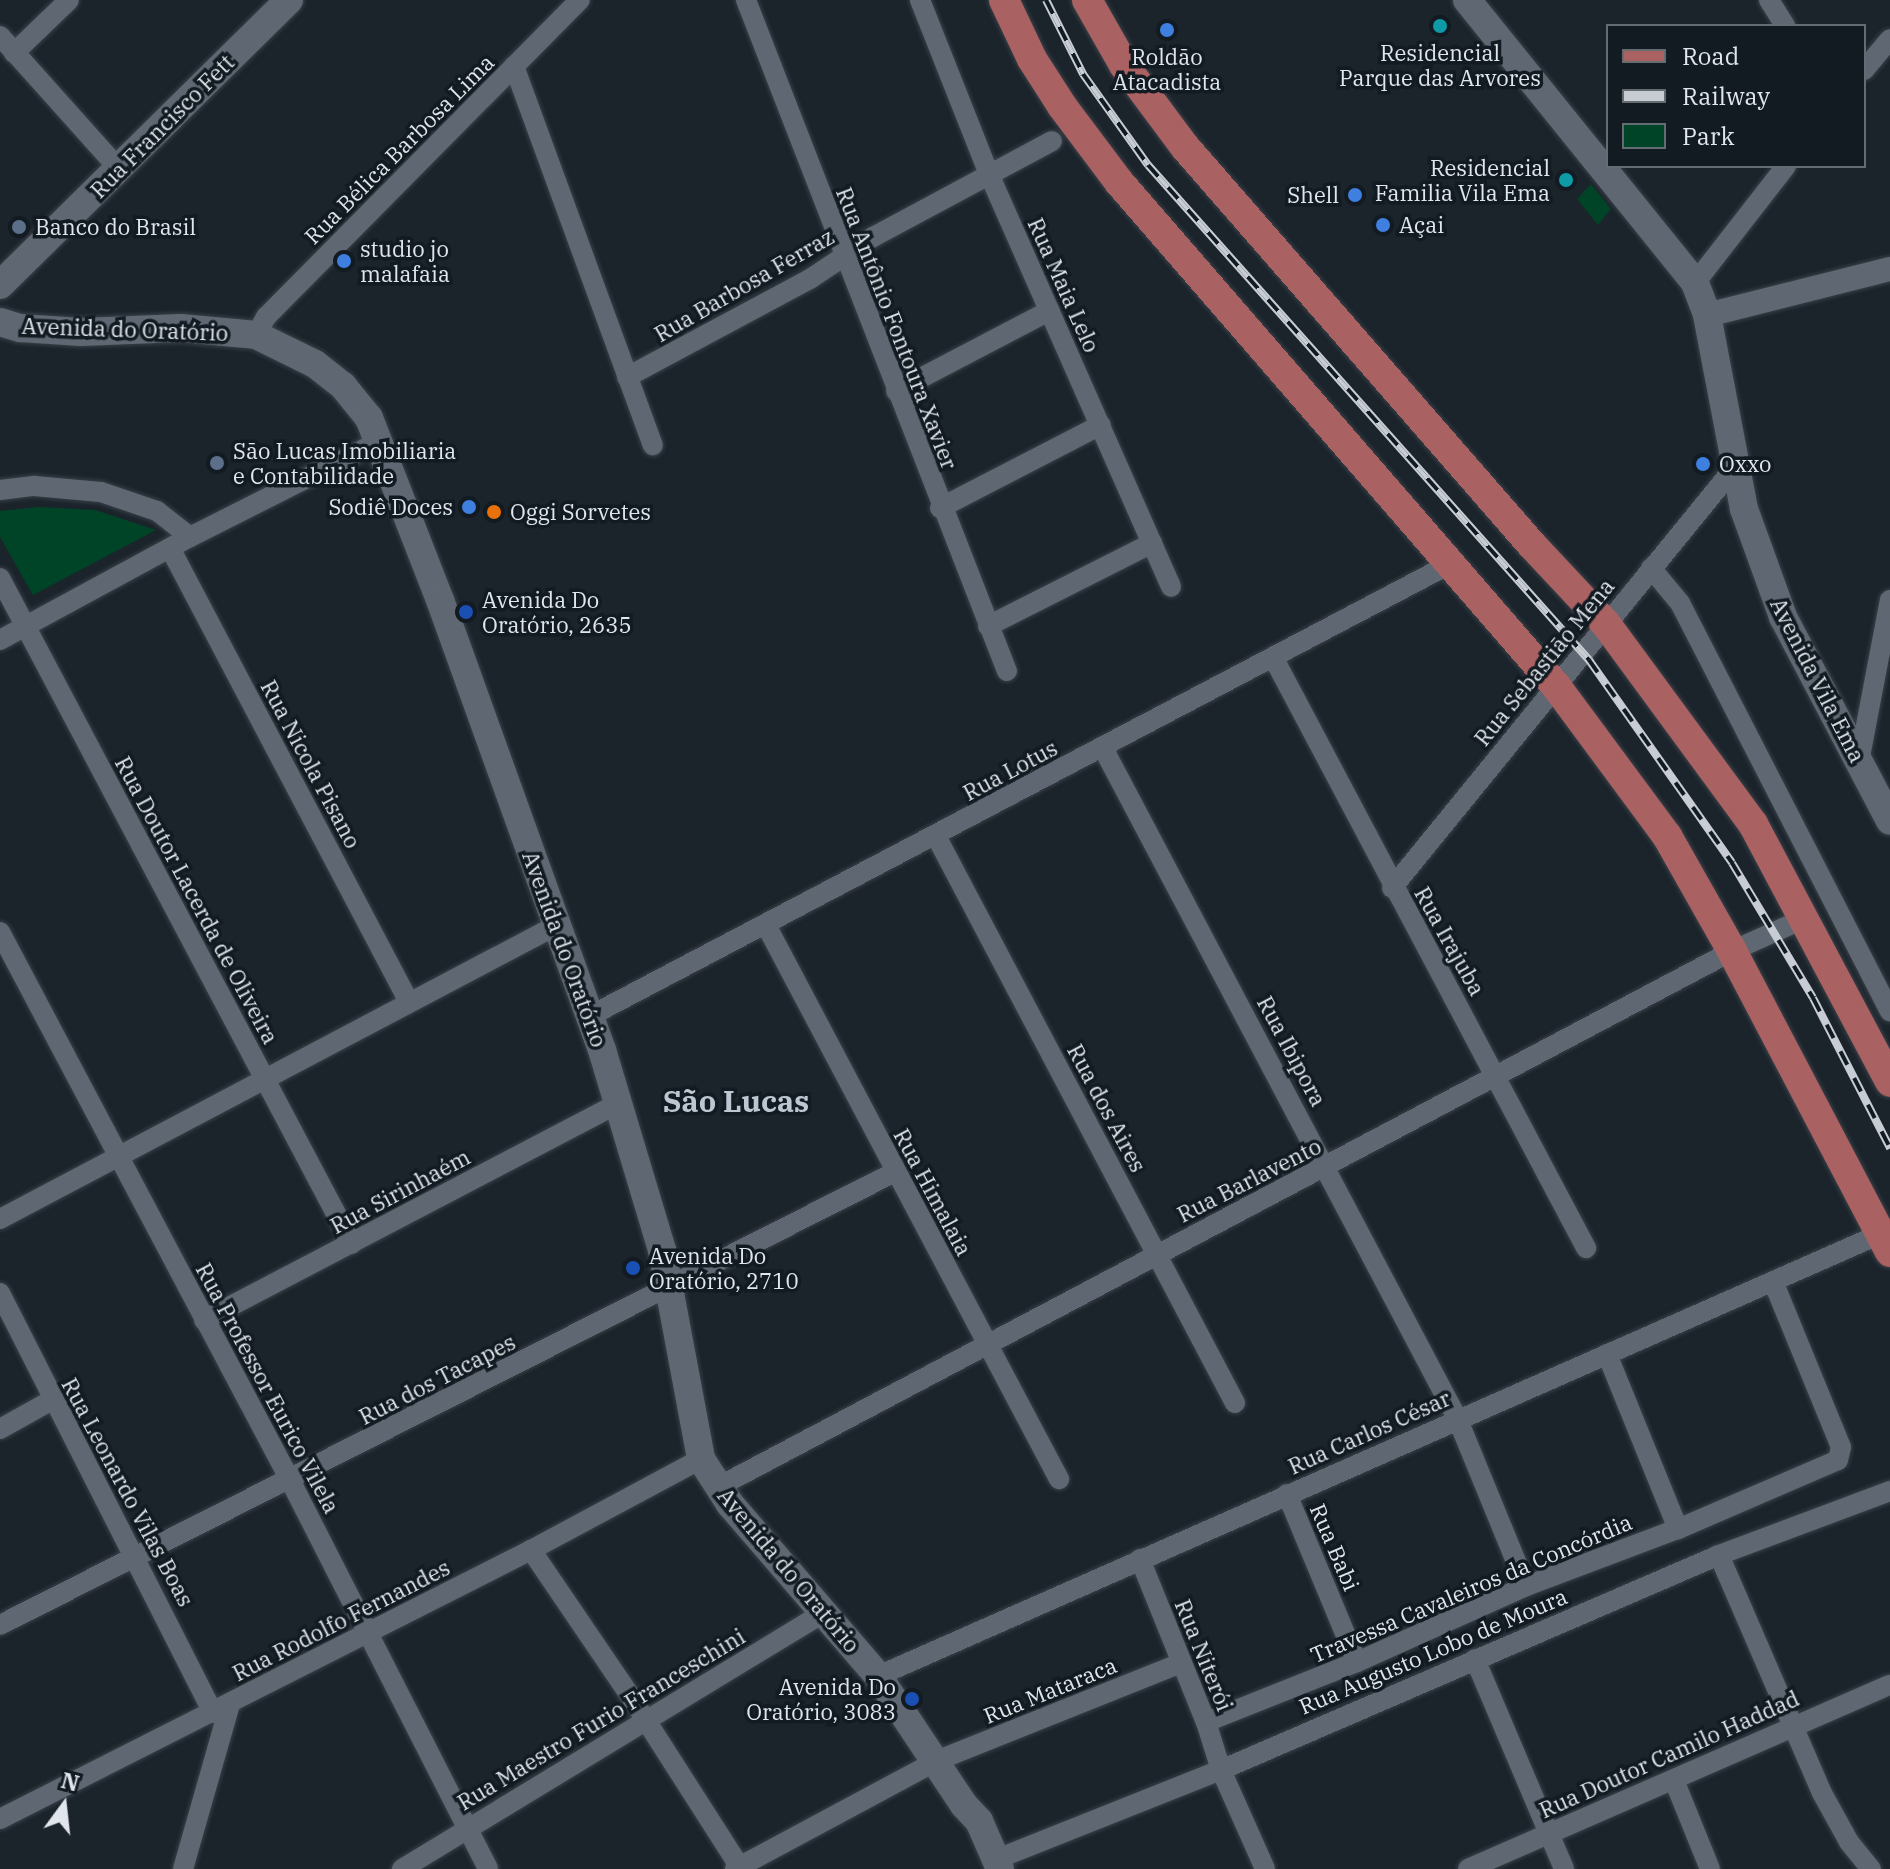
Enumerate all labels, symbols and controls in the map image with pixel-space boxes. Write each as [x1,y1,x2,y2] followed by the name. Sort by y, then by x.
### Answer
[1431,17,1449,35] marker: Residencial Parque das Arvores
[1158,21,1176,39] marker: Roldão Atacadista
[1606,24,1866,168] legend
[1339,39,1541,90] place label: Residencial Parque das Arvores
[1682,40,1739,72] text: Road
[1113,43,1221,94] place label: Roldão Atacadista
[85,49,239,203] street label: Rua Francisco Fett
[299,49,499,249] street label: Rua Bélica Barbosa Lima
[1682,80,1770,112] text: Railway
[1682,120,1734,152] text: Park
[1375,154,1550,206] place label: Residencial Familia Vila Ema
[1557,171,1575,189] marker: Residencial Familia Vila Ema
[1287,182,1339,208] place label: Shell
[831,183,963,473] street label: Rua Antônio Fontoura Xavier
[1346,186,1364,204] marker: Shell
[1399,212,1444,238] place label: Açai
[35,214,196,240] place label: Banco do Brasil
[1023,214,1105,356] street label: Rua Maia Lelo
[1374,216,1392,234] marker: Açai
[10,218,28,236] marker: Banco do Brasil
[650,223,838,347] street label: Rua Barbosa Ferraz
[360,235,450,286] place label: studio jo malafaia
[335,252,353,270] marker: studio jo malafaia
[21,312,229,346] street label: Avenida do Oratório
[233,437,456,488] place label: São Lucas Imobiliaria e Contabilidade
[1719,451,1771,477] place label: Oxxo
[208,454,226,472] marker: São Lucas Imobiliaria e Contabilidade
[1694,455,1712,473] marker: Oxxo
[328,494,453,520] place label: Sodiê Doces
[460,498,478,516] marker: Sodiê Doces
[510,499,651,525] place label: Oggi Sorvetes
[485,503,503,521] marker: Oggi Sorvetes
[1468,573,1620,751] street label: Rua Sebastião Mena
[482,586,632,638] place label: Avenida Do Oratório, 2635
[1765,593,1871,767] street label: Avenida Vila Ema
[457,603,475,621] marker: Avenida Do Oratório, 2635
[256,675,366,853] street label: Rua Nicola Pisano
[958,734,1062,806] street label: Rua Lotus
[110,752,284,1048] street label: Rua Doutor Lacerda de Oliveira
[517,847,613,1051] street label: Avenida do Oratório
[1409,882,1491,1000] street label: Rua Irajuba
[1252,991,1332,1111] street label: Rua Ibipora
[1062,1039,1152,1177] street label: Rua dos Aires
[663,1083,809,1119] district label: São Lucas
[888,1124,978,1260] street label: Rua Himalaia
[1173,1132,1325,1228] street label: Rua Barlavento
[326,1143,474,1239] street label: Rua Sirinhaém
[649,1242,799,1294] place label: Avenida Do Oratório, 2710
[191,1258,345,1518] street label: Rua Professor Eurico Vilela
[624,1259,642,1277] marker: Avenida Do Oratório, 2710
[354,1328,520,1430] street label: Rua dos Tacapes
[56,1373,200,1611] street label: Rua Leonardo Vilas Boas
[1284,1384,1454,1480] street label: Rua Carlos César
[712,1482,866,1658] street label: Avenida do Oratório
[1305,1499,1365,1595] street label: Rua Babi
[1306,1508,1636,1668] street label: Travessa Cavaleiros da Concórdia
[228,1554,454,1686] street label: Rua Rodolfo Fernandes
[1295,1582,1571,1720] street label: Rua Augusto Lobo de Moura
[1170,1595,1238,1715] street label: Rua Niterói
[452,1623,750,1815] street label: Rua Maestro Furio Franceschini
[980,1651,1120,1729] street label: Rua Mataraca
[746,1673,896,1724] place label: Avenida Do Oratório, 3083
[1535,1685,1803,1823] street label: Rua Doutor Camilo Haddad
[903,1690,921,1708] marker: Avenida Do Oratório, 3083
[24,1765,104,1845] north arrow
[58,1765,83,1798] text: N

